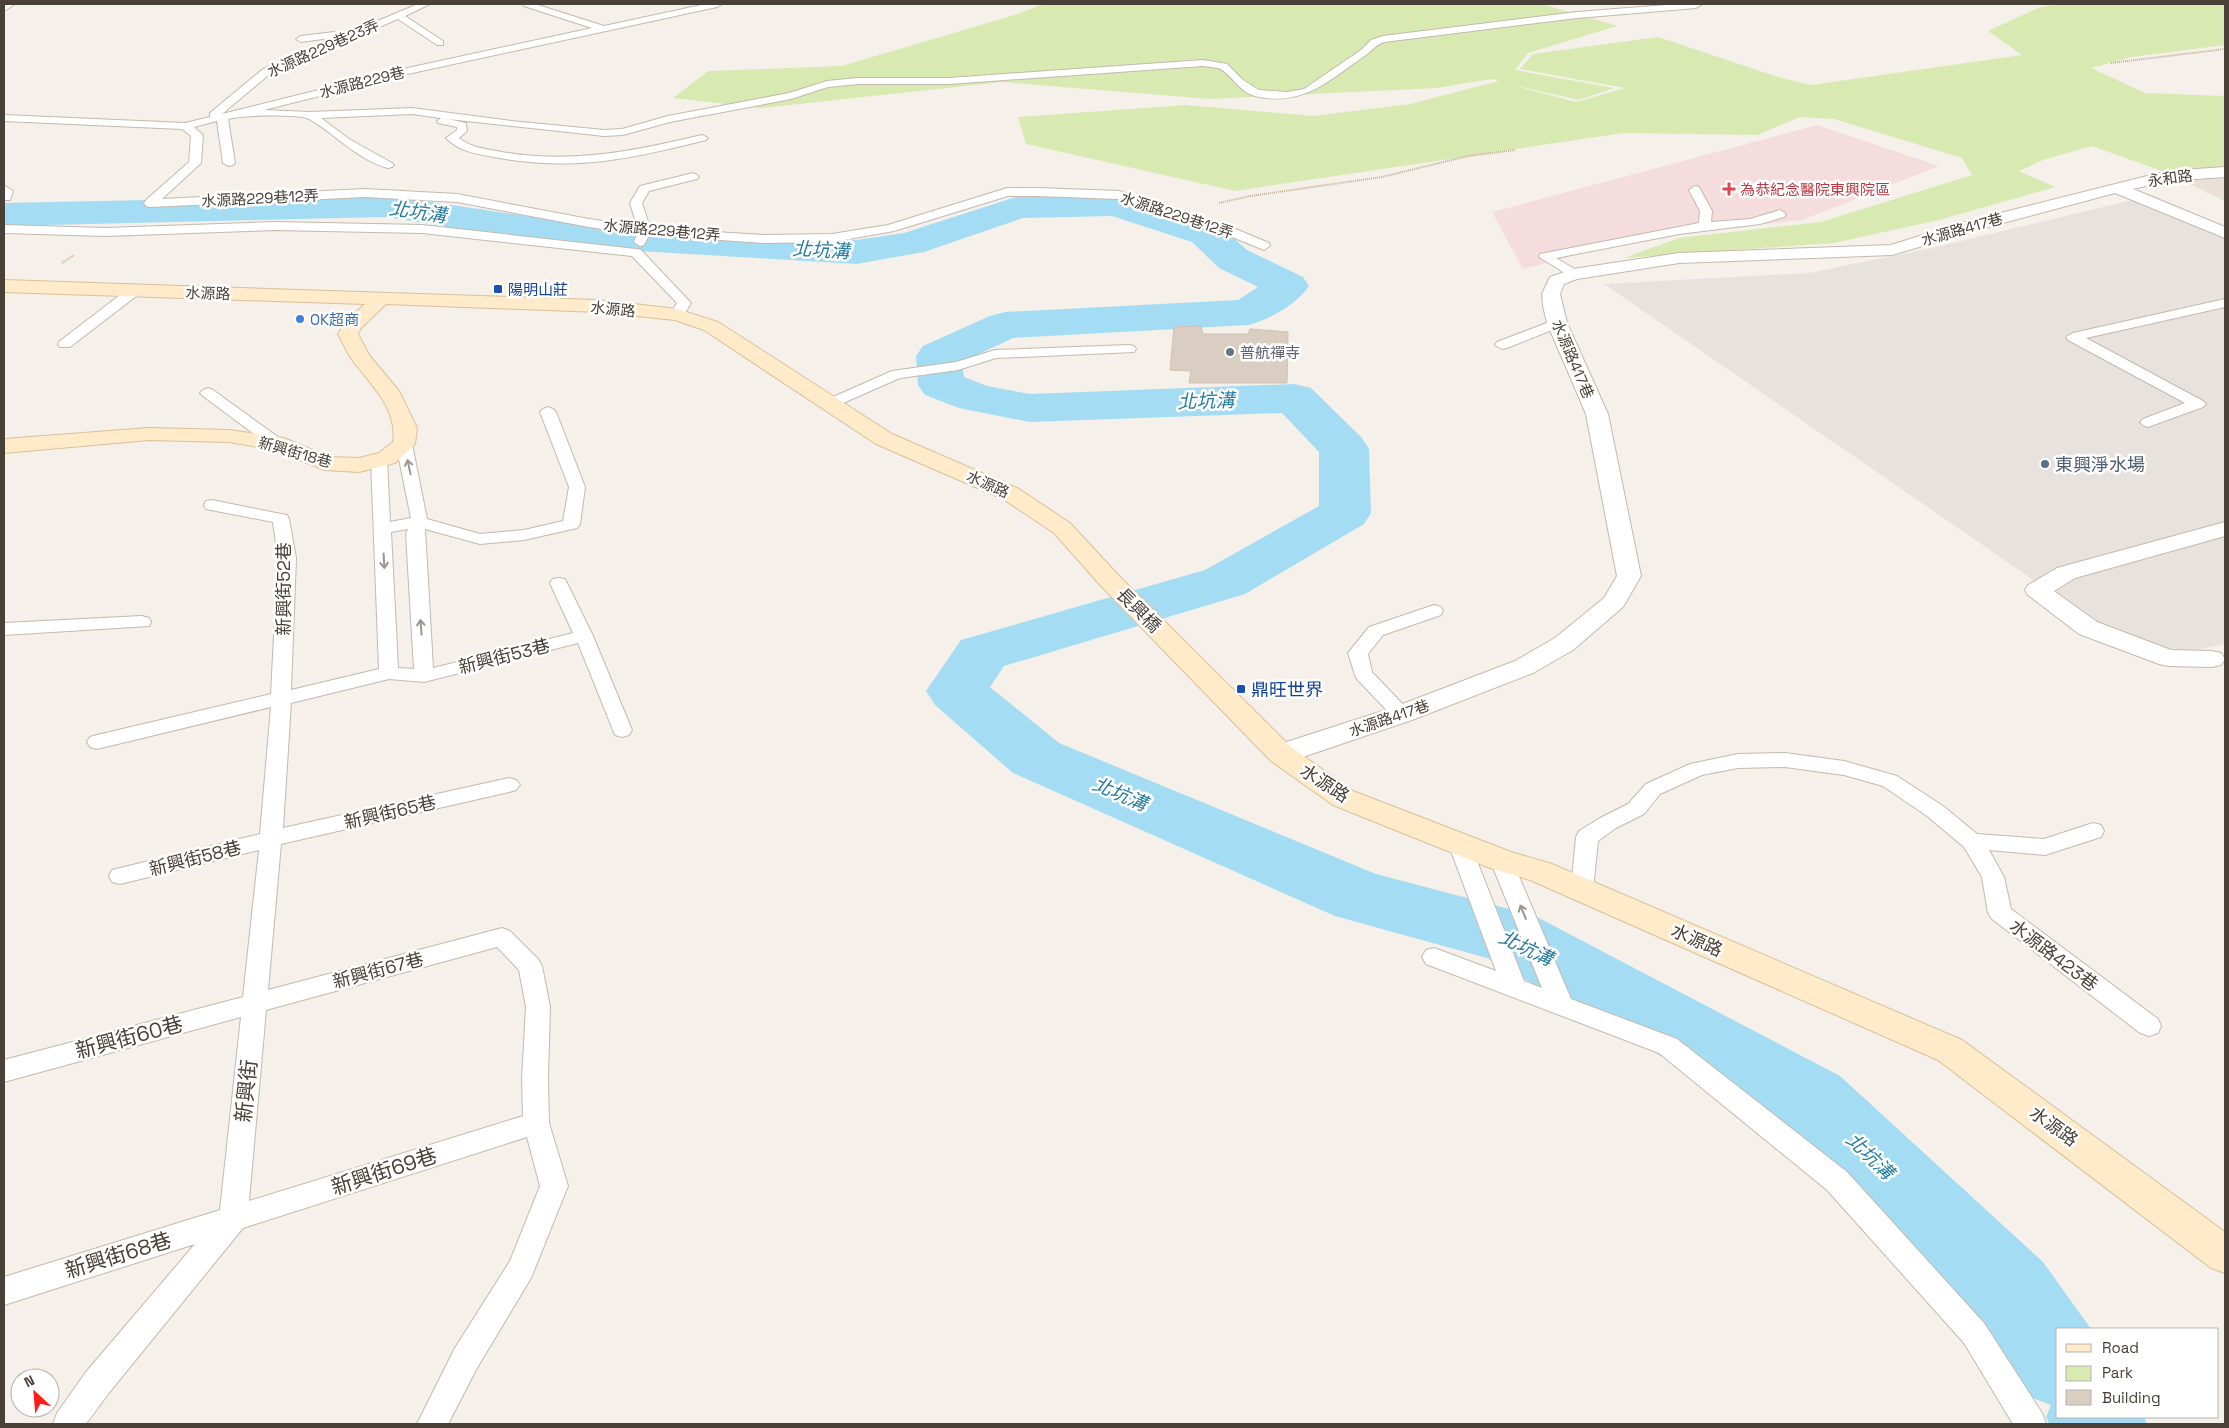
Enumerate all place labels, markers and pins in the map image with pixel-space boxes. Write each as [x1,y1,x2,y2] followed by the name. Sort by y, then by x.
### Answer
[1740,180,1890,199] place label: 為恭紀念醫院東興院區
[1722,182,1736,196] marker: 為恭紀念醫院東興院區
[508,280,568,299] place label: 陽明山莊
[492,283,504,295] marker: 陽明山莊
[310,310,359,329] place label: OK超商
[294,313,306,325] marker: OK超商
[1240,343,1300,362] place label: 普航禪寺
[1224,346,1236,358] marker: 普航禪寺
[2055,453,2145,476] place label: 東興淨水場
[2039,458,2051,470] marker: 東興淨水場
[1251,678,1323,701] place label: 鼎旺世界
[1235,683,1247,695] marker: 鼎旺世界

